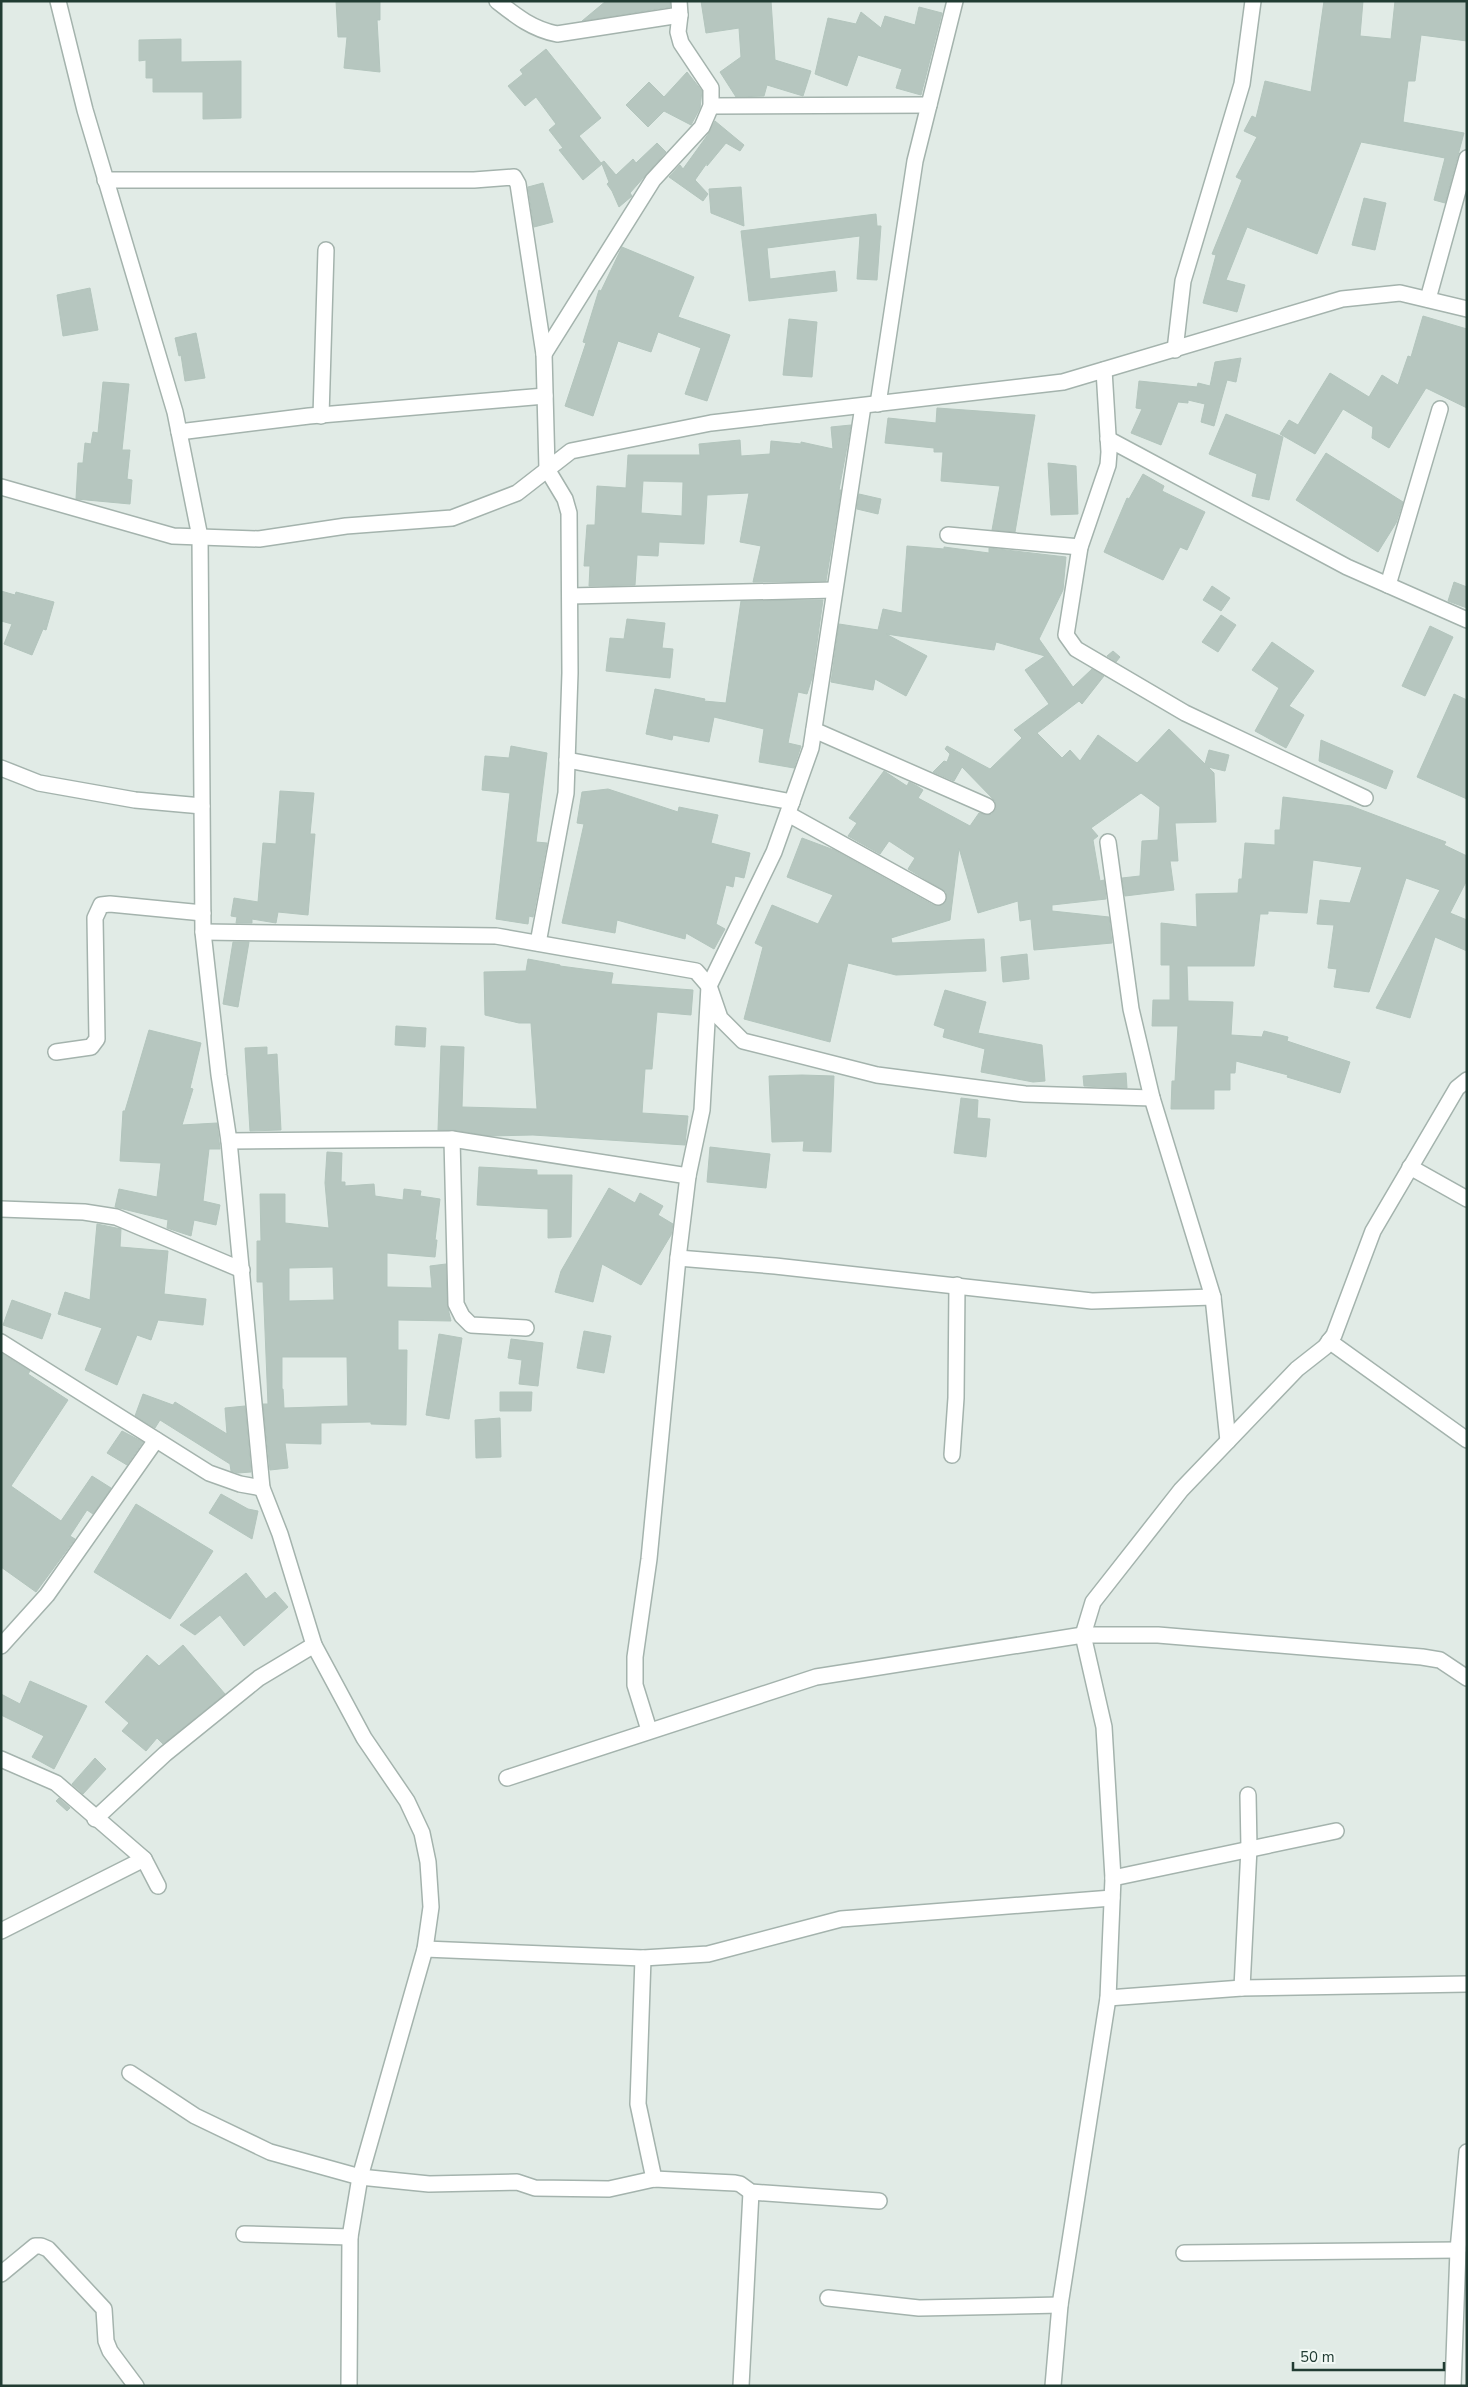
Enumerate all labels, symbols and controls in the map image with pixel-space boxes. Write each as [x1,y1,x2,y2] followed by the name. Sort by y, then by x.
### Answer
[1293,2340,1444,2372] scale bar
[1300,2347,1335,2367] text: 50 m

